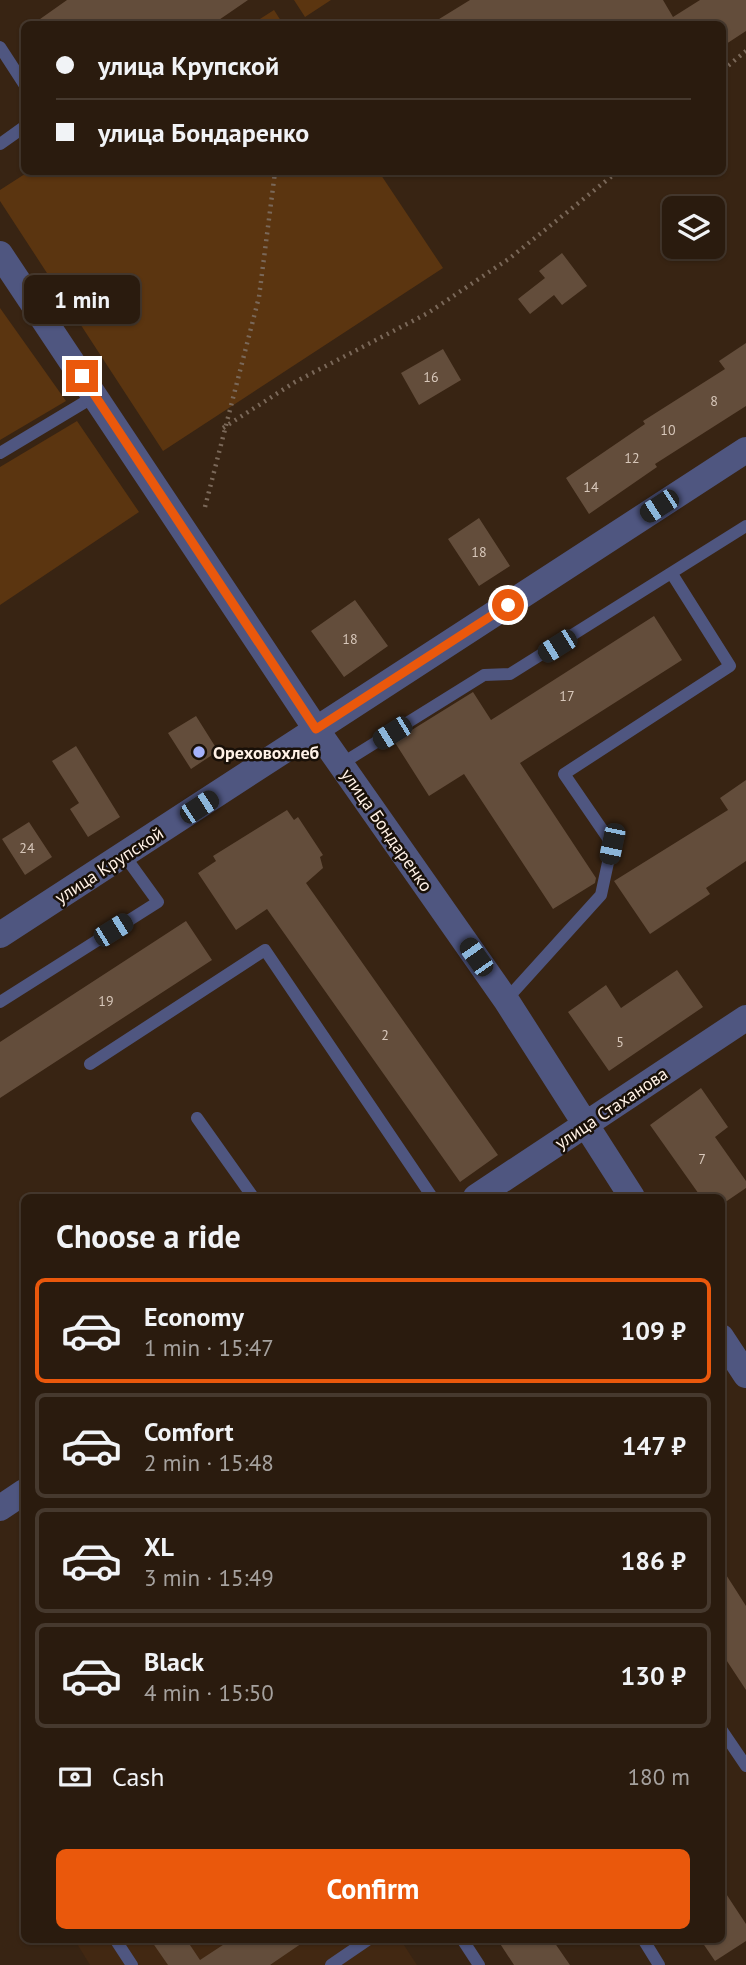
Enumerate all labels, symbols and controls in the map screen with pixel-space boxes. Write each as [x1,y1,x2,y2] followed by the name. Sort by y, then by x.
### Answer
[98,49,279,82] text: улица Крупской
[98,116,309,149] text: улица Бондаренко
[662,196,725,259] map controls
[662,196,725,259] button: layers
[24,274,140,324] callout: 1 min
[54,285,110,314] text: 1 min
[66,360,98,392] route end
[423,368,439,386] house number: 16
[710,392,718,410] house number: 8
[660,421,676,439] house number: 10
[624,449,640,467] house number: 12
[583,478,599,496] house number: 14
[636,486,683,526] car
[471,543,487,561] house number: 18
[492,589,524,621] route start
[534,626,581,666] car
[342,630,358,648] house number: 18
[559,687,575,705] house number: 17
[369,713,416,753] car
[213,741,320,764] place label: Ореховохлеб
[191,744,207,760] marker: Ореховохлеб
[336,764,438,896] street label: улица Бондаренко
[176,787,223,827] car
[50,821,168,909] street label: улица Крупской
[598,821,627,867] car
[19,839,35,857] house number: 24
[90,910,137,950] car
[456,934,497,980] car
[98,992,114,1010] house number: 19
[381,1026,389,1044] house number: 2
[616,1033,624,1051] house number: 5
[550,1062,672,1154] street label: улица Стаханова
[698,1150,706,1168] house number: 7
[56,1215,241,1257] text: Choose a ride
[60,1299,123,1362] icon: car
[144,1300,244,1333] text: Economy
[620,1314,686,1347] text: 109 ₽
[144,1333,274,1362] text: 1 min · 15:47
[60,1414,123,1477] icon: car
[144,1415,234,1448] text: Comfort
[622,1429,686,1462] text: 147 ₽
[144,1448,274,1477] text: 2 min · 15:48
[60,1529,123,1592] icon: car
[144,1530,174,1563] text: XL
[620,1544,686,1577] text: 186 ₽
[144,1563,274,1592] text: 3 min · 15:49
[60,1644,123,1707] icon: car
[144,1645,204,1678] text: Black
[620,1659,686,1692] text: 130 ₽
[144,1678,274,1707] text: 4 min · 15:50
[56,1758,94,1796] icon: cash
[112,1760,164,1793] text: Cash
[628,1762,690,1791] text: 180 m
[56,1849,690,1929] button: Confirm

